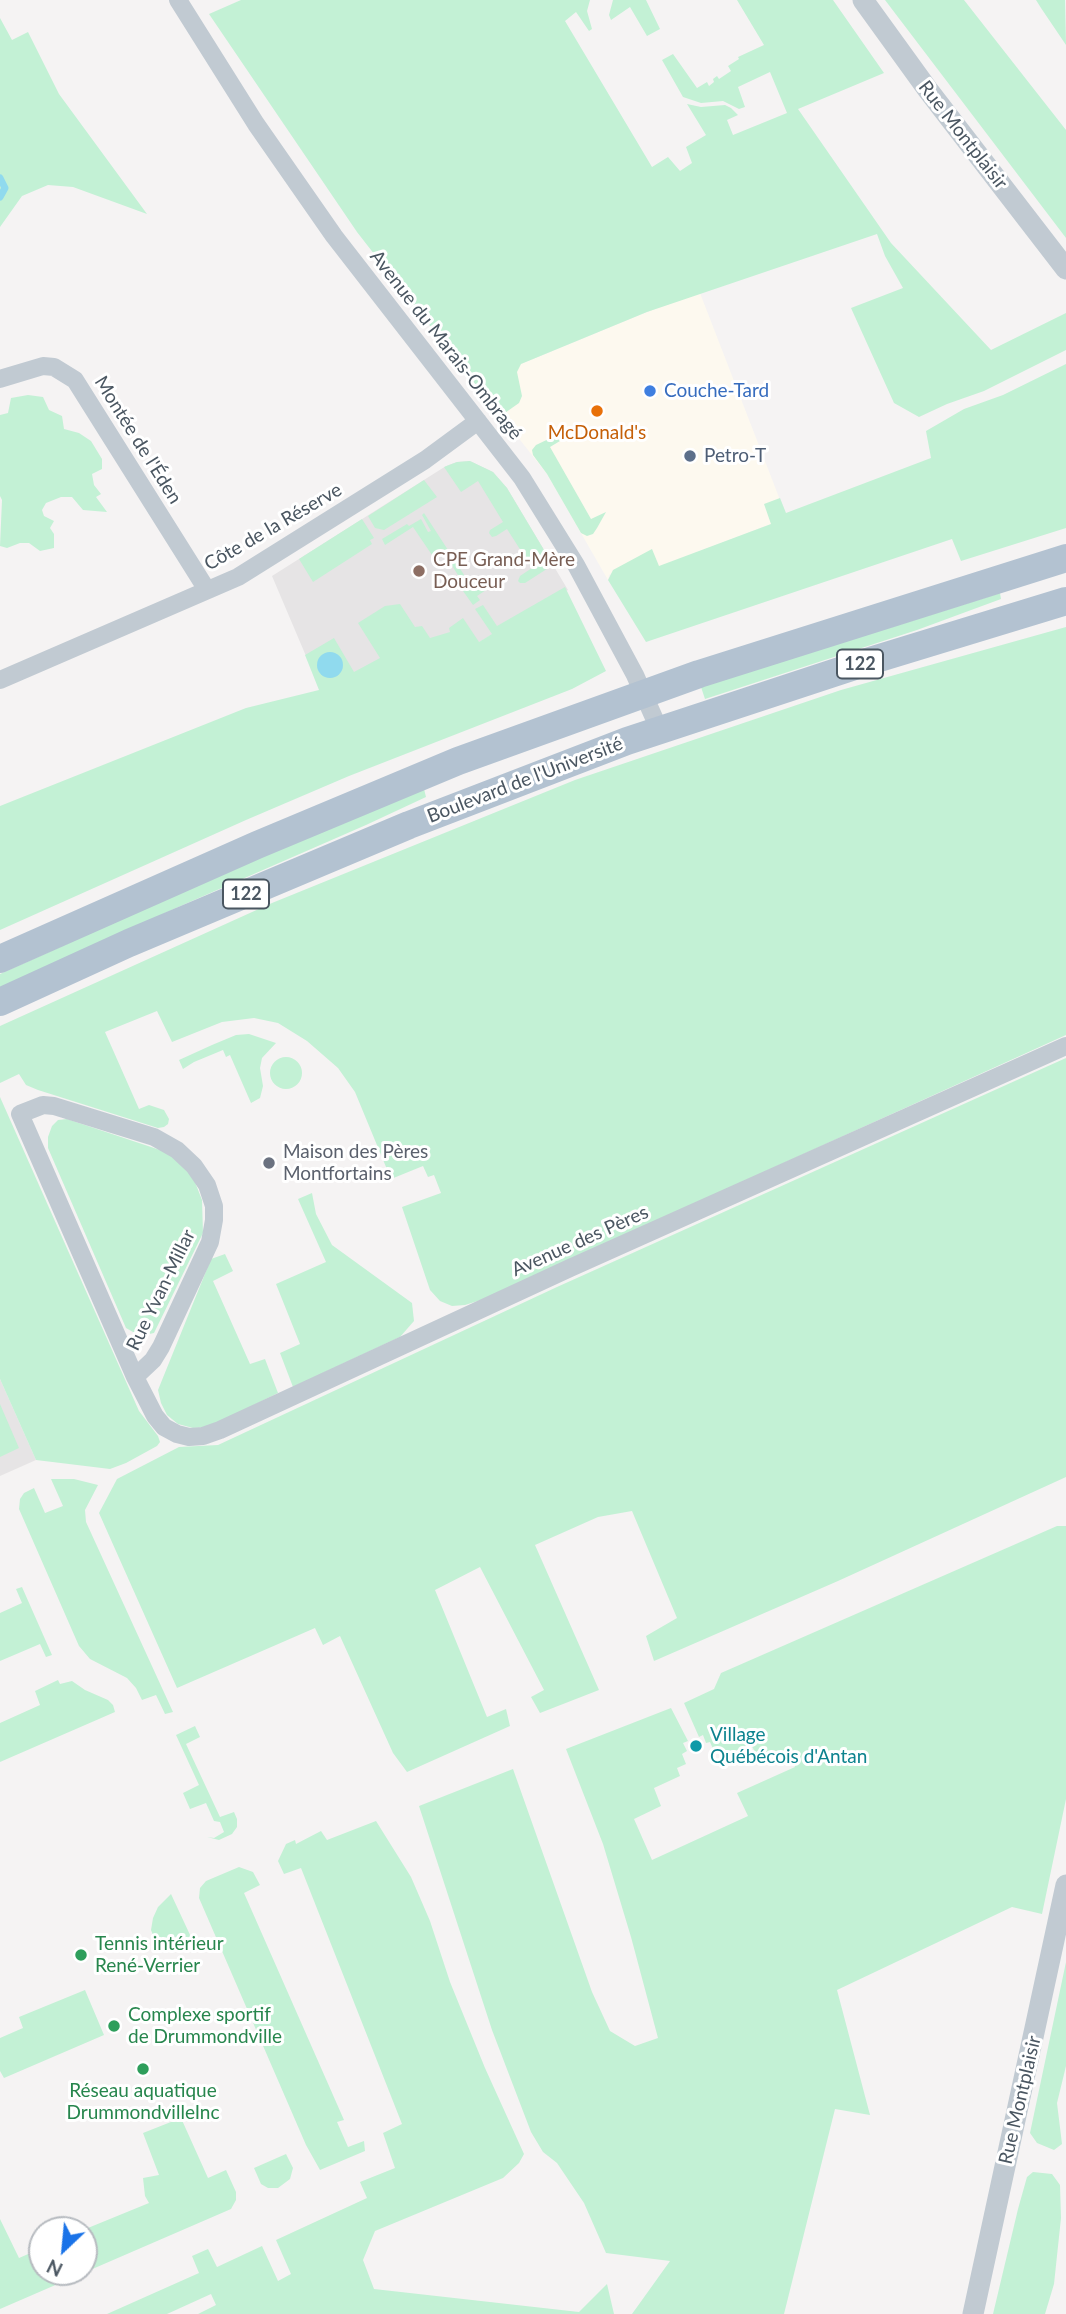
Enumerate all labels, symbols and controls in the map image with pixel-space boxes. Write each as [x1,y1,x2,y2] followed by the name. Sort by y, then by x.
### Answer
[914,76,1012,194] street label: Rue Montplaisir
[365,246,527,444] street label: Avenue du Marais-Ombragé
[90,372,186,508] street label: Montée de l'Éden
[664,380,769,402] place label: Couche-Tard
[642,383,658,399] marker: Couche-Tard
[589,403,605,419] marker: McDonald's
[548,422,646,444] place label: McDonald's
[704,445,766,467] place label: Petro-T
[682,448,698,464] marker: Petro-T
[200,478,346,576] street label: Côte de la Réserve
[433,549,575,593] place label: CPE Grand-Mère Douceur
[411,563,427,579] marker: CPE Grand-Mère Douceur
[837,650,883,678] road number: 122
[424,732,626,828] street label: Boulevard de l'Université
[223,880,269,908] road number: 122
[283,1141,428,1185] place label: Maison des Pères Montfortains
[261,1155,277,1171] marker: Maison des Pères Montfortains
[508,1201,652,1281] street label: Avenue des Pères
[122,1226,200,1354] street label: Rue Yvan-Millar
[710,1724,867,1768] place label: Village Québécois d'Antan
[688,1738,704,1754] marker: Village Québécois d'Antan
[95,1933,224,1977] place label: Tennis intérieur René-Verrier
[73,1947,89,1963] marker: Tennis intérieur René-Verrier
[128,2004,282,2048] place label: Complexe sportif de Drummondville
[106,2018,122,2034] marker: Complexe sportif de Drummondville
[994,2033,1046,2167] street label: Rue Montplaisir
[135,2061,151,2077] marker: Réseau aquatique DrummondvilleInc
[67,2080,219,2124] place label: Réseau aquatique DrummondvilleInc
[28,2216,98,2286] north arrow
[43,2255,66,2282] text: N

